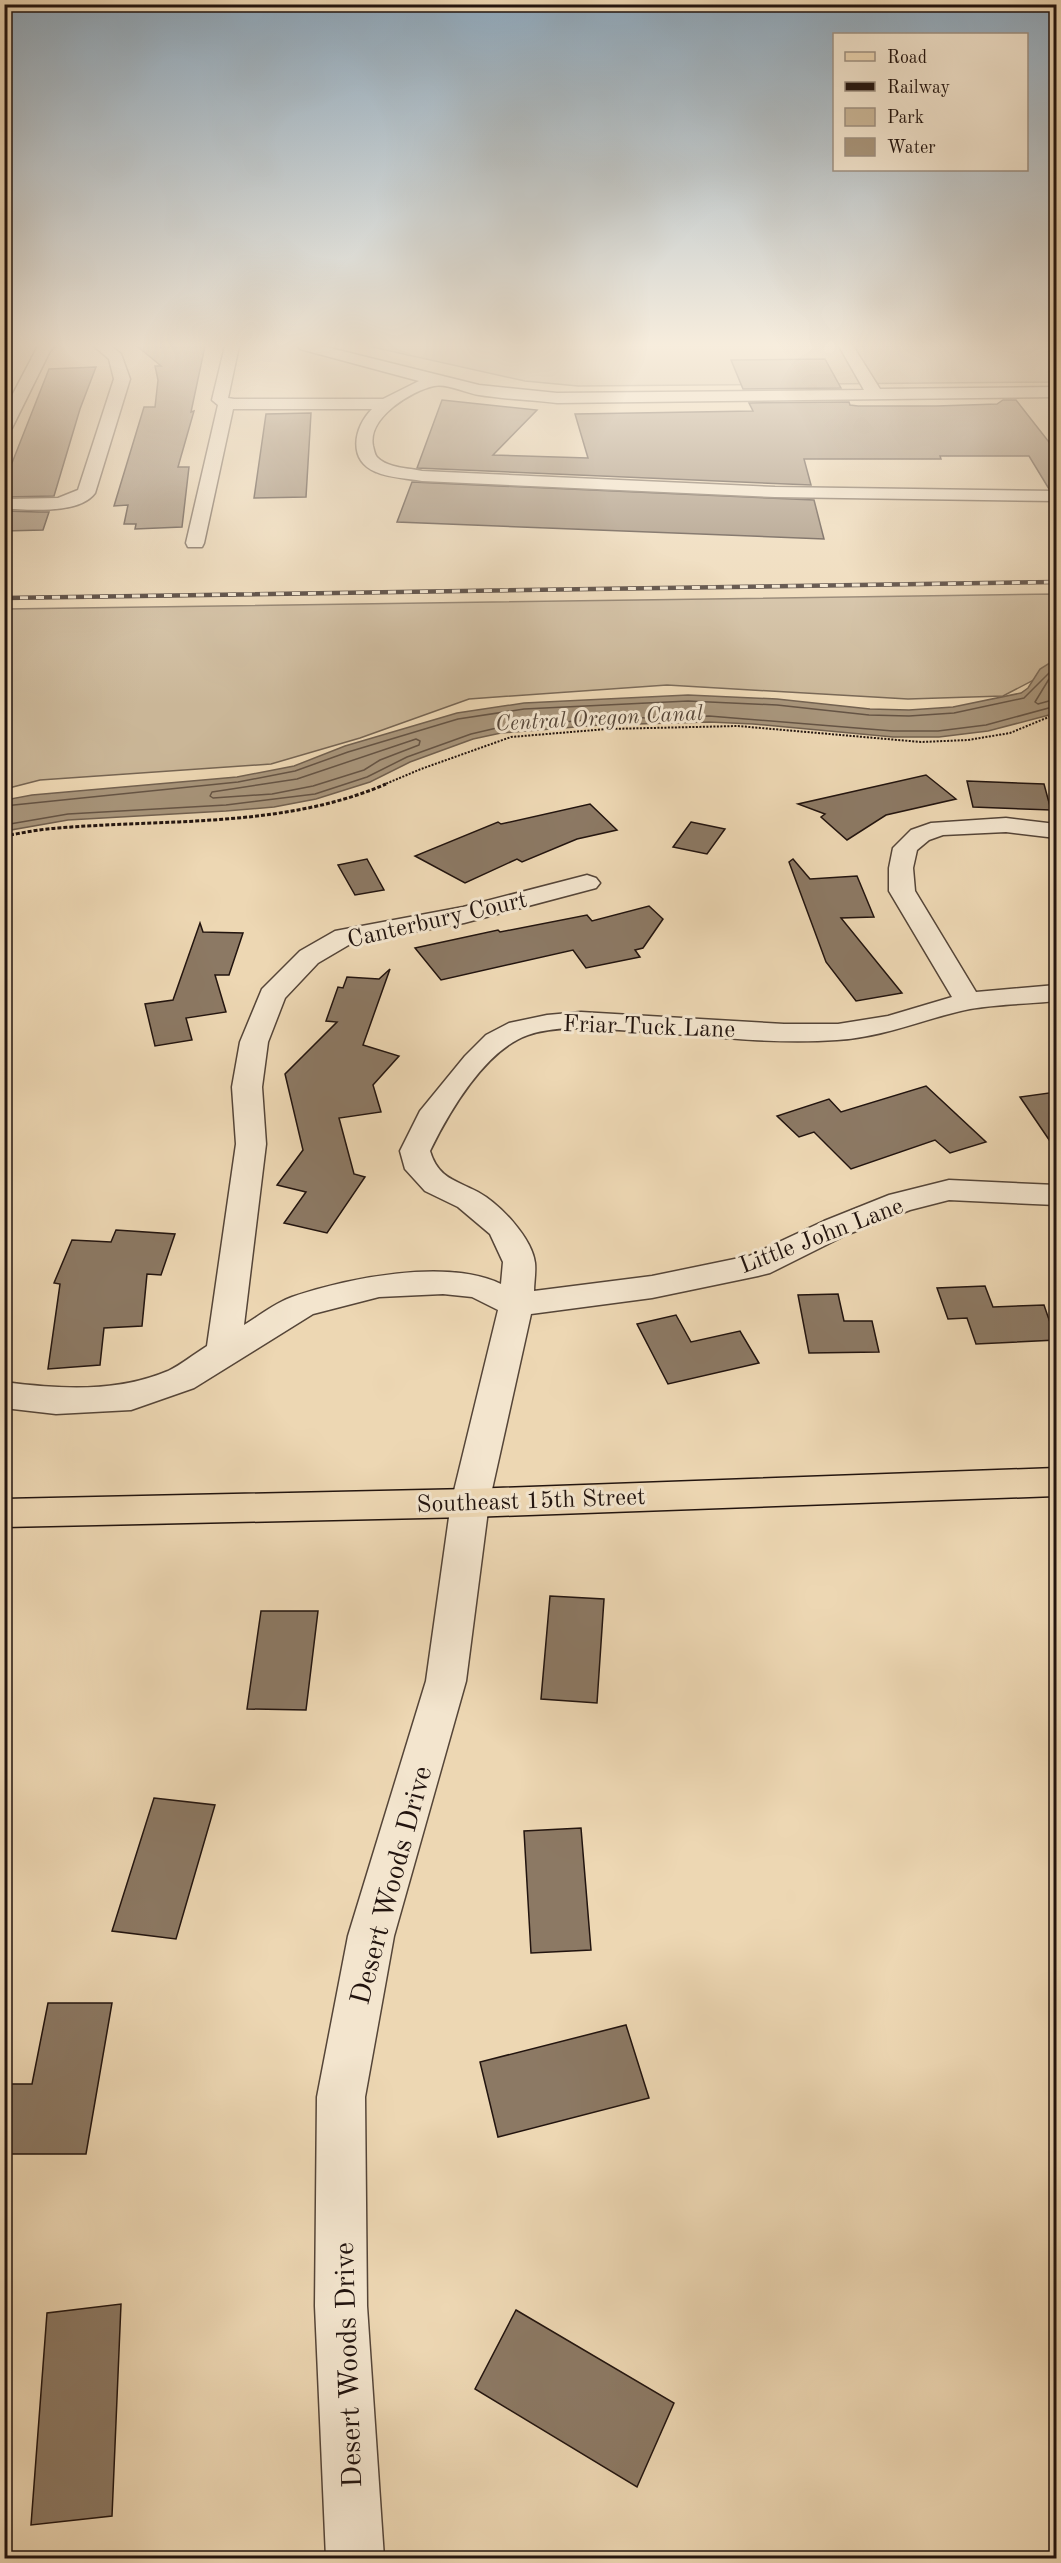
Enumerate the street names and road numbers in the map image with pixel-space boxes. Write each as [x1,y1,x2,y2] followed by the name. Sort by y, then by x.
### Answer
[345,889,530,953] street label: Canterbury Court
[562,1013,736,1043] street label: Friar Tuck Lane
[737,1195,907,1279] street label: Little John Lane
[416,1486,646,1518] street label: Southeast 15th Street
[348,1763,438,2008] street label: Desert Woods Drive
[332,2242,368,2488] street label: Desert Woods Drive

